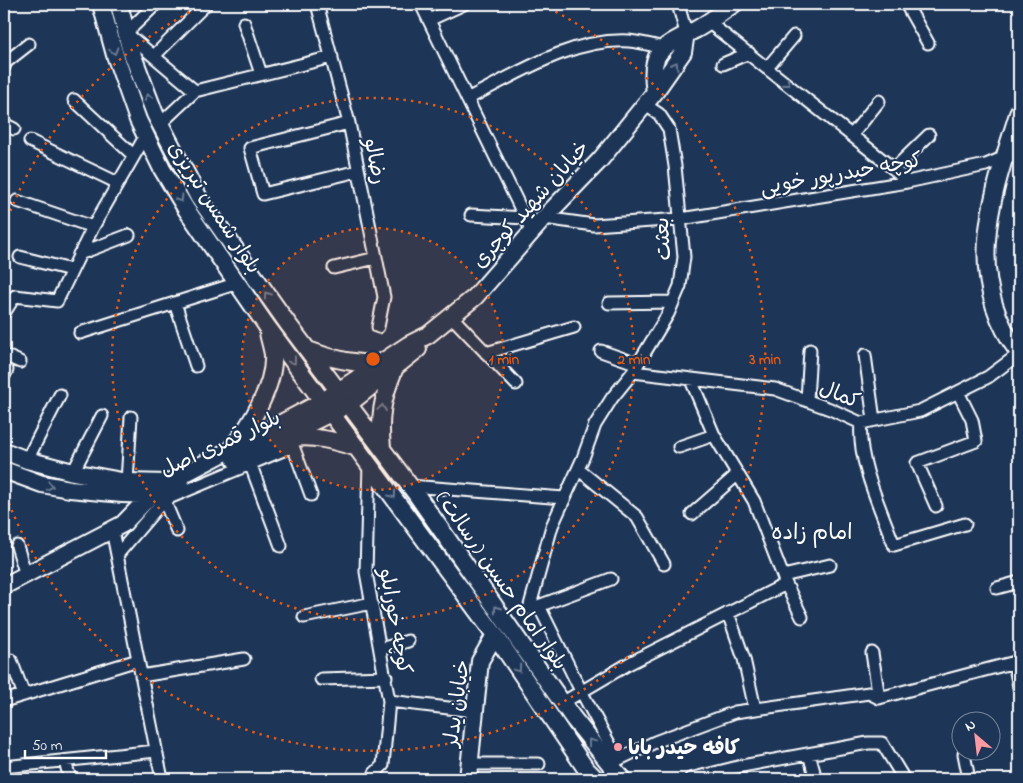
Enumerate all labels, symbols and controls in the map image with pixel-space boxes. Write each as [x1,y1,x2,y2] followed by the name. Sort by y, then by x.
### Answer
[108,46,118,54] one-way arrow
[669,61,678,71] one-way arrow
[781,78,790,86] one-way arrow
[144,93,154,101] one-way arrow
[355,135,393,187] street label: رضالو
[466,135,597,276] street label: خیابان شهید کوچری
[159,136,267,280] street label: بلوار شمس تبریزی
[758,146,925,204] street label: کوچه حیدرپور خویی
[173,193,183,202] one-way arrow
[648,216,680,261] street label: بعثت
[264,292,273,301] one-way arrow
[489,349,520,371] text: 1 min
[617,349,651,371] text: 2 min
[748,349,781,371] text: 3 min
[364,350,382,368] centre of rings
[287,355,295,364] one-way arrow
[814,374,864,418] street label: کمال
[376,403,387,411] one-way arrow
[156,404,286,486] street label: بلوار قمری اصل
[46,480,54,490] one-way arrow
[427,485,574,677] street label: بلوار امام حسین (رسالت)
[387,489,396,498] one-way arrow
[771,518,853,550] district label: امام زاده
[370,565,418,677] street label: کوچه خورابلو
[494,605,503,615] one-way arrow
[437,658,479,751] street label: خیابان یدلر
[512,664,522,673] one-way arrow
[950,710,1000,760] north arrow
[961,714,980,737] text: N
[25,728,106,760] scale bar
[628,734,740,764] place label: کافه حیدر بابا
[32,735,63,757] text: 50 m
[588,738,597,748] one-way arrow
[612,741,624,753] marker: کافه حیدر بابا

